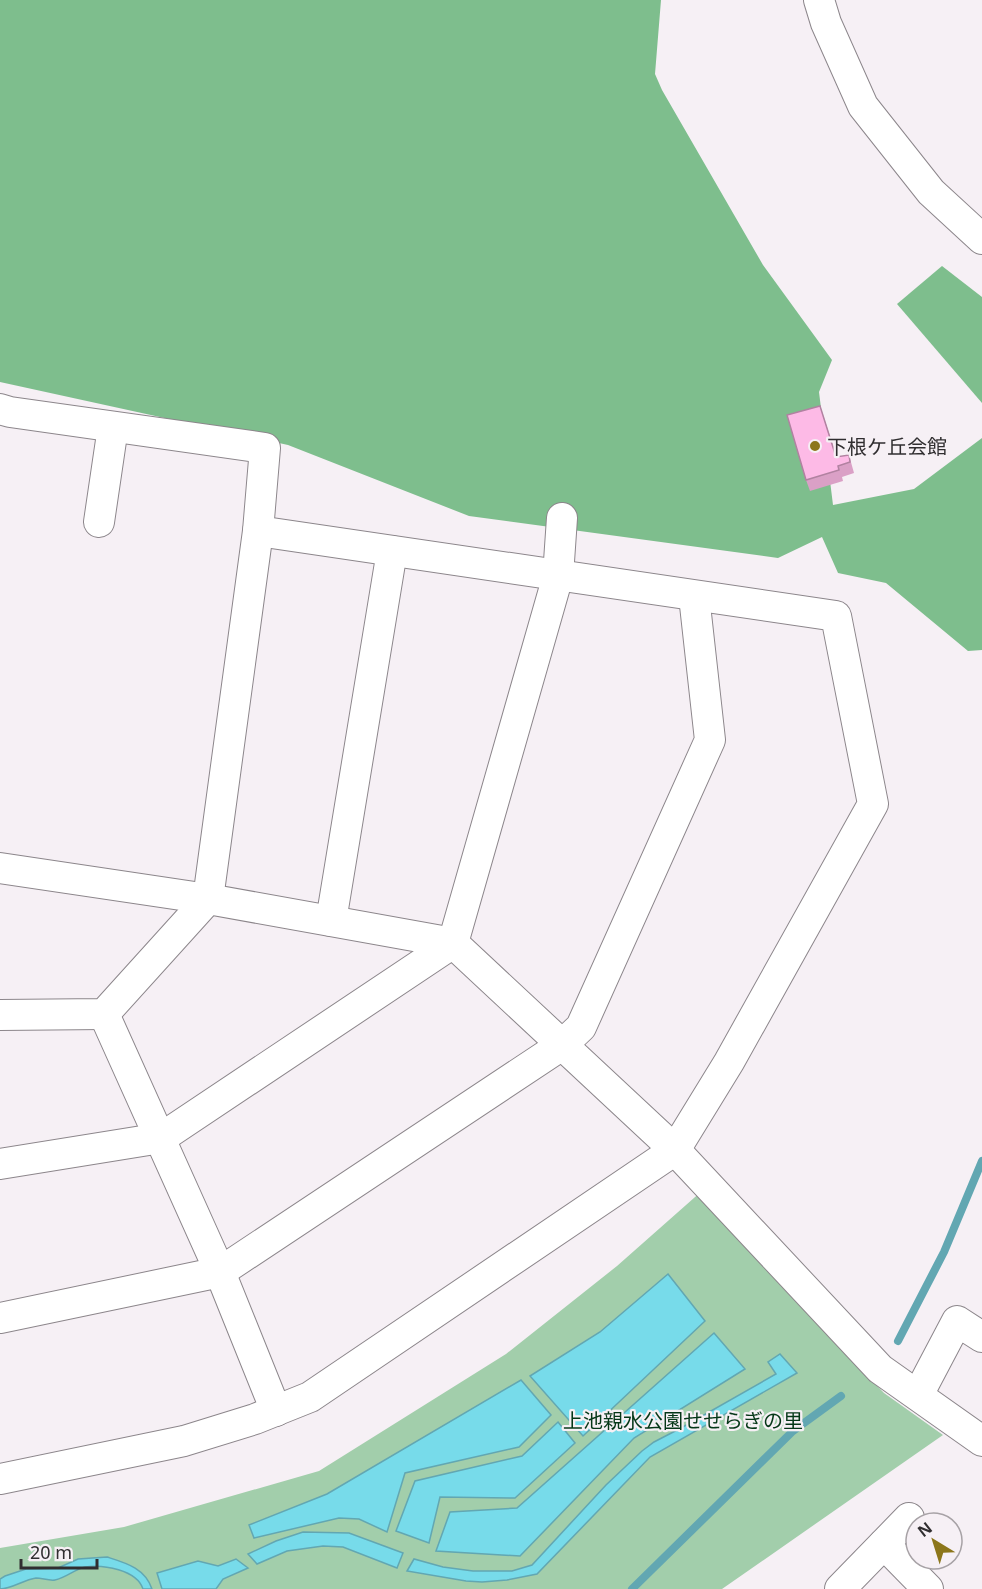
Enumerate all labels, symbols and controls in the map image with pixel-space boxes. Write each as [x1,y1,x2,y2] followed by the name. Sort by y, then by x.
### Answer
[827,433,947,460] place label: 下根ケ丘会館
[808,439,822,453] marker: 下根ケ丘会館
[563,1407,803,1434] park label: 上池親水公園せせらぎの里
[904,1511,964,1571] north arrow
[913,1517,937,1542] text: N
[21,1532,98,1570] scale bar
[30,1540,72,1564] text: 20 m

